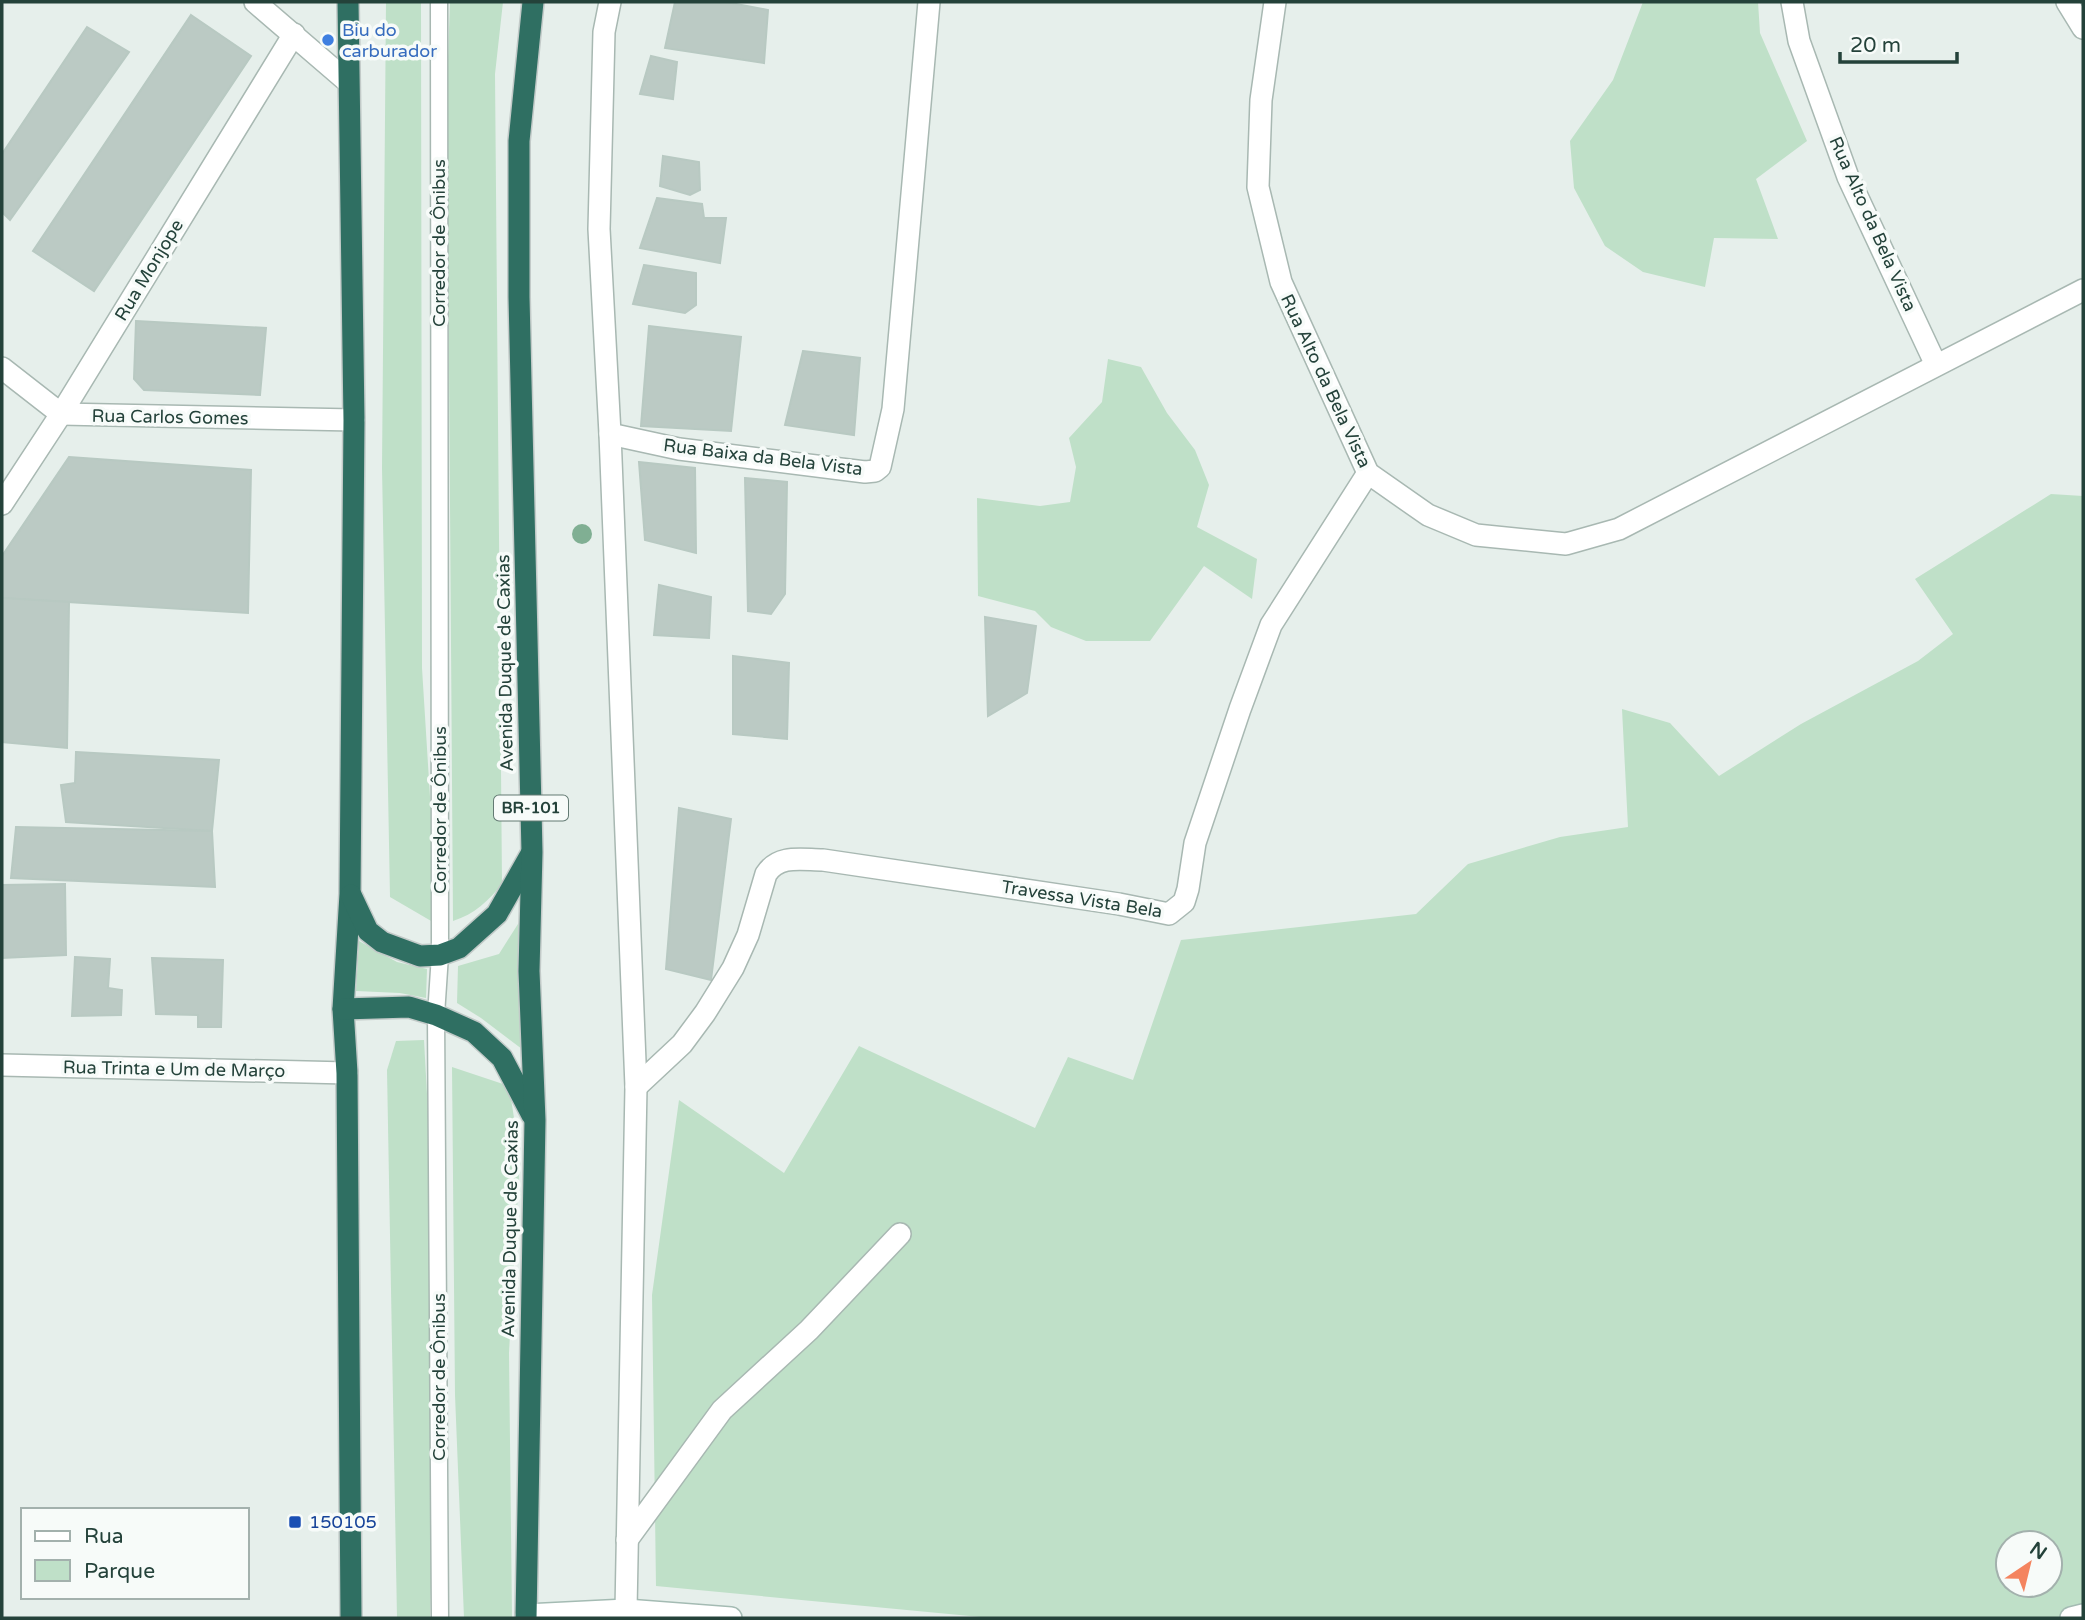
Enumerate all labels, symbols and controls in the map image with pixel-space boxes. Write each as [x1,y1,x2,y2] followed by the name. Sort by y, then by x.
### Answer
[342,19,437,62] place label: Biu do carburador
[1840,21,1957,65] scale bar
[320,32,336,48] marker: Biu do carburador
[1850,33,1901,58] text: 20 m
[1824,133,1922,315] street label: Rua Alto da Bela Vista
[428,159,450,327] street label: Corredor de Ônibus
[110,215,188,325] street label: Rua Monjope
[1276,291,1376,471] street label: Rua Alto da Bela Vista
[91,405,249,429] street label: Rua Carlos Gomes
[662,434,864,480] street label: Rua Baixa da Bela Vista
[492,554,518,772] street label: Avenida Duque de Caxias
[429,726,451,894] street label: Corredor de Ônibus
[494,796,568,820] road number: BR-101
[1000,875,1164,923] street label: Travessa Vista Bela
[63,1056,285,1082] street label: Rua Trinta e Um de Março
[497,1120,523,1338] street label: Avenida Duque de Caxias
[428,1293,450,1461] street label: Corredor de Ônibus
[21,1508,248,1599] legend
[309,1511,377,1533] place label: 150105
[287,1514,303,1530] marker: 150105
[84,1524,124,1549] text: Rua
[1994,1529,2064,1599] north arrow
[2026,1538,2051,1564] text: N
[84,1559,155,1584] text: Parque

